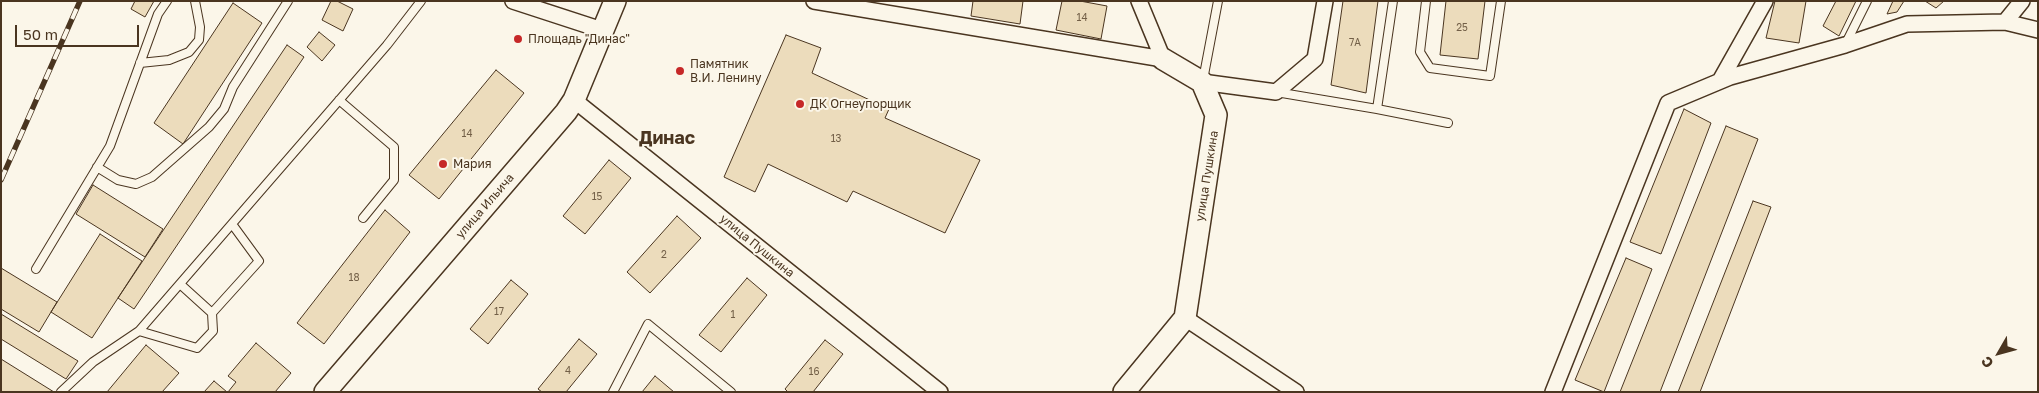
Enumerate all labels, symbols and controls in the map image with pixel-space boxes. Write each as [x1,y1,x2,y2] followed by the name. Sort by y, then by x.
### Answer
[1077,12,1087,24] house number: 14
[18,15,141,47] scale bar
[1456,22,1468,34] house number: 25
[23,25,58,43] text: 50 m
[528,32,630,46] place label: Площадь "Динас"
[512,33,524,45] marker: Площадь "Динас"
[1349,37,1361,49] house number: 7А
[690,57,761,85] place label: Памятник В.И. Ленину
[674,65,686,77] marker: Памятник В.И. Ленину
[810,97,911,111] place label: ДК Огнеупорщик
[794,98,806,110] marker: ДК Огнеупорщик
[639,127,695,149] district label: Динас
[462,128,472,140] house number: 14
[1193,129,1221,223] street label: улица Пушкина
[831,133,841,145] house number: 13
[453,157,492,171] place label: Мария
[437,158,449,170] marker: Мария
[453,171,517,241] street label: улица Ильича
[592,191,602,203] house number: 15
[717,211,797,281] street label: улица Пушкина
[661,249,667,261] house number: 2
[349,272,359,284] house number: 18
[494,306,504,318] house number: 17
[731,309,735,321] house number: 1
[1974,328,2024,378] north arrow
[1977,353,1997,372] text: С
[565,365,571,377] house number: 4
[809,366,819,378] house number: 16

